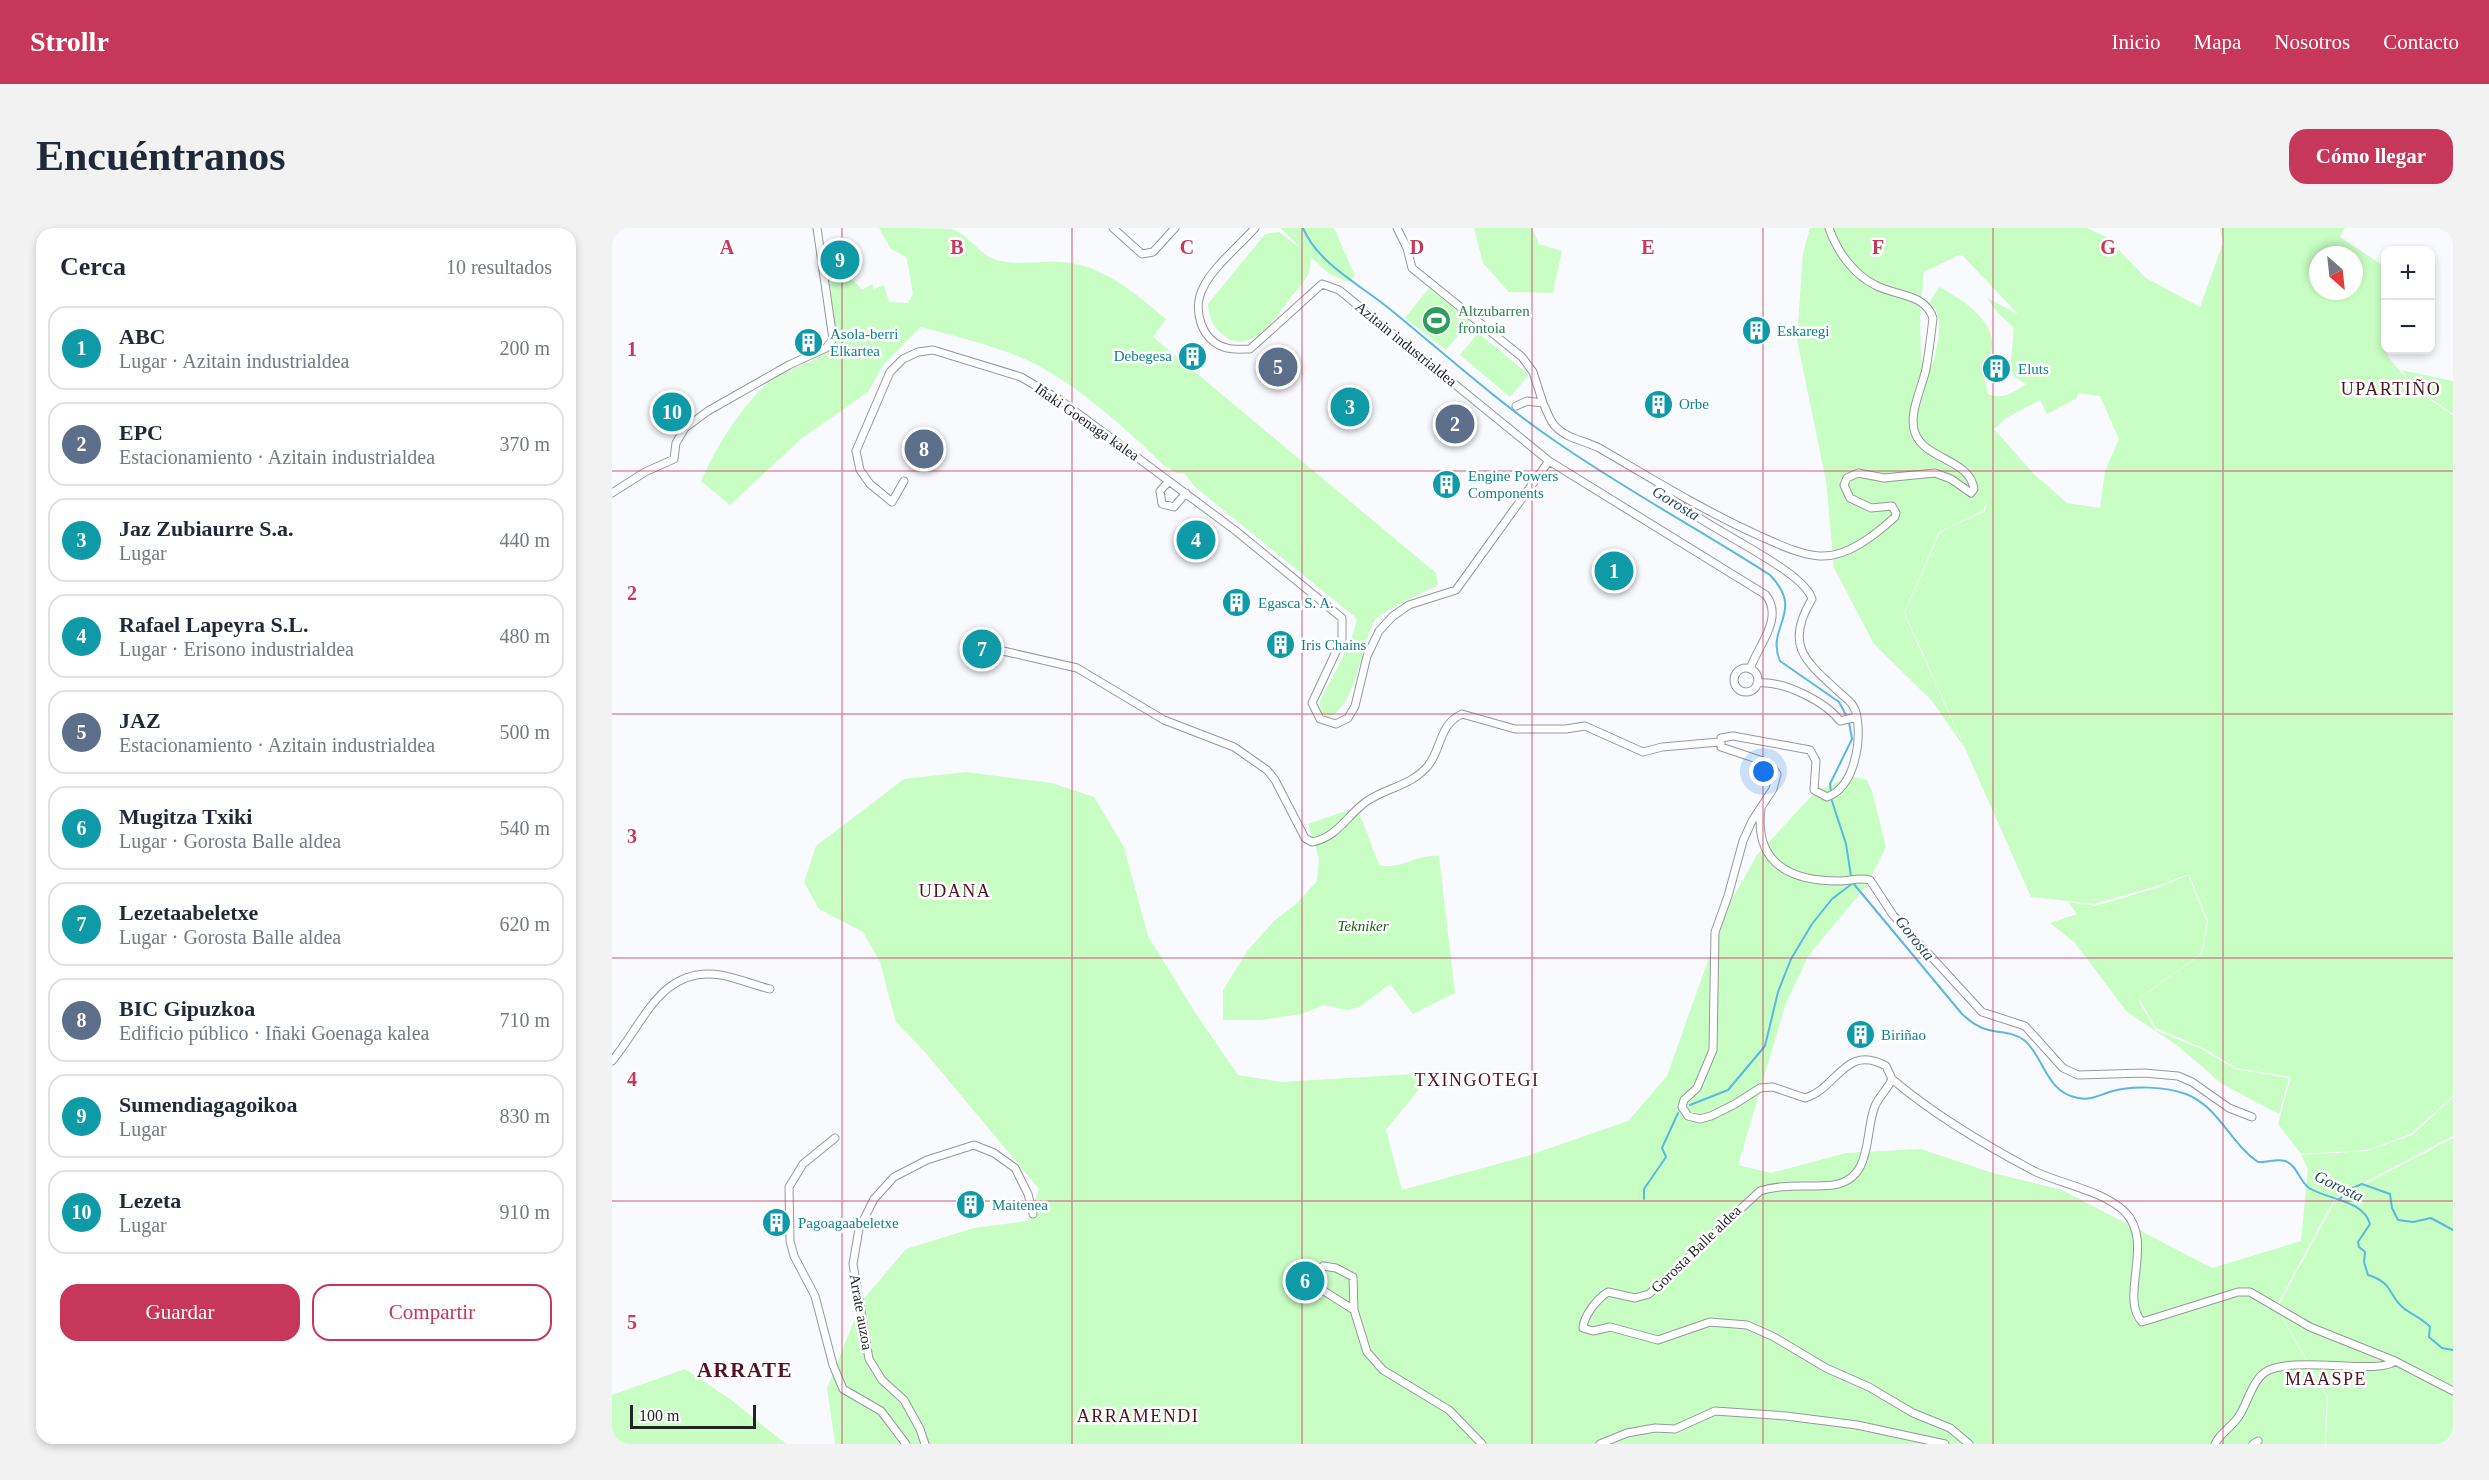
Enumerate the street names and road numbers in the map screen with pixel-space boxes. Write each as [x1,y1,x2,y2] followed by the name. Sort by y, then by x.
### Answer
[1352,298,1460,390] street label: Azitain industrialdea
[1032,380,1142,464] street label: Iñaki Goenaga kalea
[1648,1202,1744,1296] street label: Gorosta Balle aldea
[846,1273,876,1352] street label: Arrate auzoa

